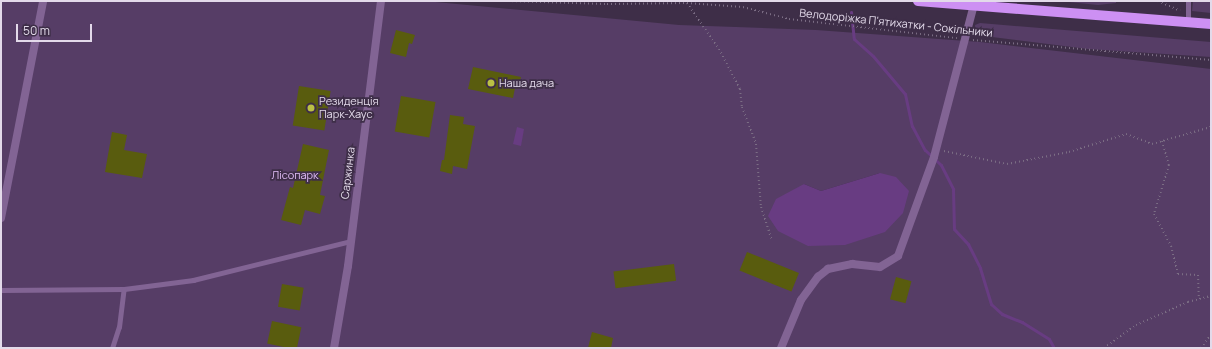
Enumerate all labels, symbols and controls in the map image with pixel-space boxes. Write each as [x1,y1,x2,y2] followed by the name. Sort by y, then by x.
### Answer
[799,6,993,40] street label: Велодоріжка П'ятихатки - Сокільники
[18,16,94,42] scale bar
[23,22,50,39] text: 50 m
[499,76,554,90] place label: Наша дача
[486,78,496,88] marker: Наша дача
[319,95,379,121] place label: Резиденція Парк-Хаус
[306,103,316,113] marker: Резиденція Парк-Хаус
[338,146,358,200] street label: Саржинка
[271,168,319,182] park label: Лісопарк

